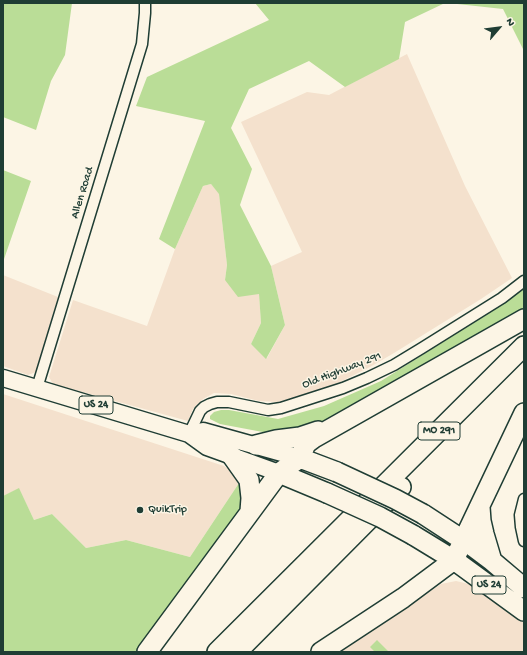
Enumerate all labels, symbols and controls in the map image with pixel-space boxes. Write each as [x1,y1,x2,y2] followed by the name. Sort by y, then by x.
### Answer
[479,8,519,48] north arrow
[503,16,517,28] text: N
[68,165,98,221] street label: Allen Road
[300,349,384,393] street label: Old Highway 291
[79,396,113,414] road number: US 24
[418,422,460,440] road number: MO 291
[148,503,187,517] place label: QuikTrip
[135,505,145,515] marker: QuikTrip
[472,576,506,594] road number: US 24

